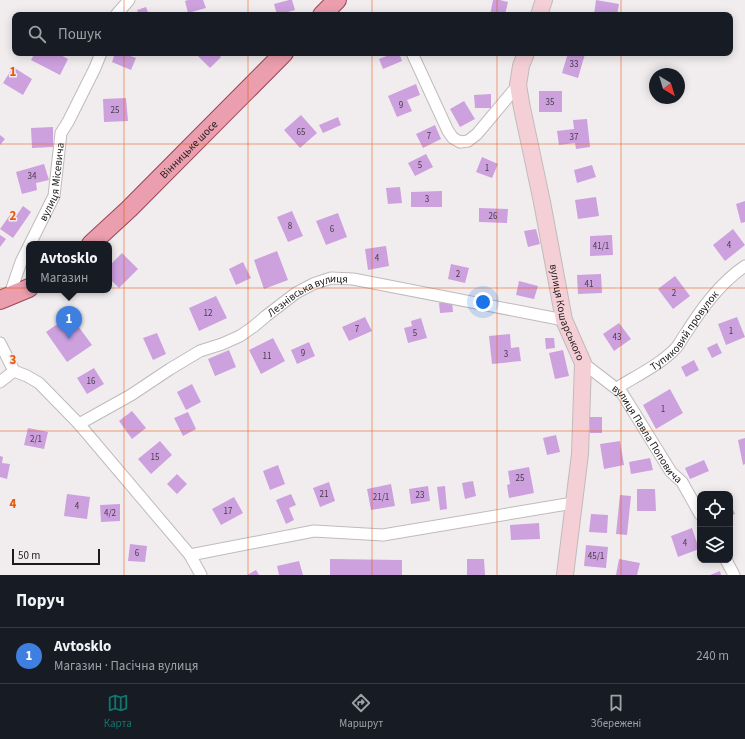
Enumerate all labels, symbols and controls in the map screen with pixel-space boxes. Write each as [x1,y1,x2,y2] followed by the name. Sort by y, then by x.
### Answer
[12,12,733,56] search box
[26,23,48,45] icon: search
[58,24,101,45] text: Пошук
[570,58,579,71] house number: 33
[10,63,17,81] text: 1
[649,68,685,104] north arrow
[546,96,555,109] house number: 35
[399,99,404,112] house number: 9
[111,104,120,117] house number: 25
[156,116,221,182] street label: Вінницьке шосе
[297,126,306,139] house number: 65
[427,130,432,143] house number: 7
[570,131,579,144] house number: 37
[35,142,67,224] street label: вулиця Місевича
[418,159,423,172] house number: 5
[485,162,489,175] house number: 1
[28,170,37,183] house number: 34
[425,193,430,206] house number: 3
[10,207,17,225] text: 2
[489,210,498,223] house number: 26
[288,220,293,233] house number: 8
[330,223,335,236] house number: 6
[727,239,732,252] house number: 4
[593,240,609,253] house number: 41/1
[26,241,112,293] popup
[40,248,98,269] text: Avtosklo
[375,252,380,265] house number: 4
[546,263,589,363] street label: вулиця Кошарського
[456,268,461,281] house number: 2
[40,269,88,287] text: Магазин
[264,270,348,320] street label: Лезнівська вулиця
[585,278,593,291] house number: 41
[647,287,722,374] street label: Тупиковий провулок
[672,287,677,300] house number: 2
[473,292,493,312] your location
[56,306,82,339] pin: 1
[204,307,213,320] house number: 12
[355,323,360,336] house number: 7
[729,325,733,338] house number: 1
[413,327,418,340] house number: 5
[613,331,622,344] house number: 43
[301,347,306,360] house number: 9
[504,348,509,361] house number: 3
[263,350,271,363] house number: 11
[10,351,17,369] text: 3
[87,375,96,388] house number: 16
[609,381,686,486] street label: вулиця Павла Поповича
[661,403,665,416] house number: 1
[30,433,42,446] house number: 2/1
[151,451,160,464] house number: 15
[516,472,525,485] house number: 25
[320,488,328,501] house number: 21
[416,489,425,502] house number: 23
[373,491,389,504] house number: 21/1
[697,491,733,563] map controls
[697,491,733,527] button: locate
[10,495,17,513] text: 4
[75,500,80,513] house number: 4
[224,505,233,518] house number: 17
[104,507,117,520] house number: 4/2
[697,527,733,563] button: layers
[683,537,688,550] house number: 4
[12,547,100,566] scale bar
[135,547,140,560] house number: 6
[18,548,40,563] text: 50 m
[588,550,604,563] house number: 45/1
[16,589,65,613] text: Поруч
[54,636,111,657] text: Avtosklo
[26,647,32,665] text: 1
[696,647,729,665] text: 240 m
[54,657,198,675] text: Магазин · Пасічна вулиця
[104,692,132,731] tab: Карта
[339,692,383,731] tab: Маршрут
[591,692,641,731] tab: Збережені

